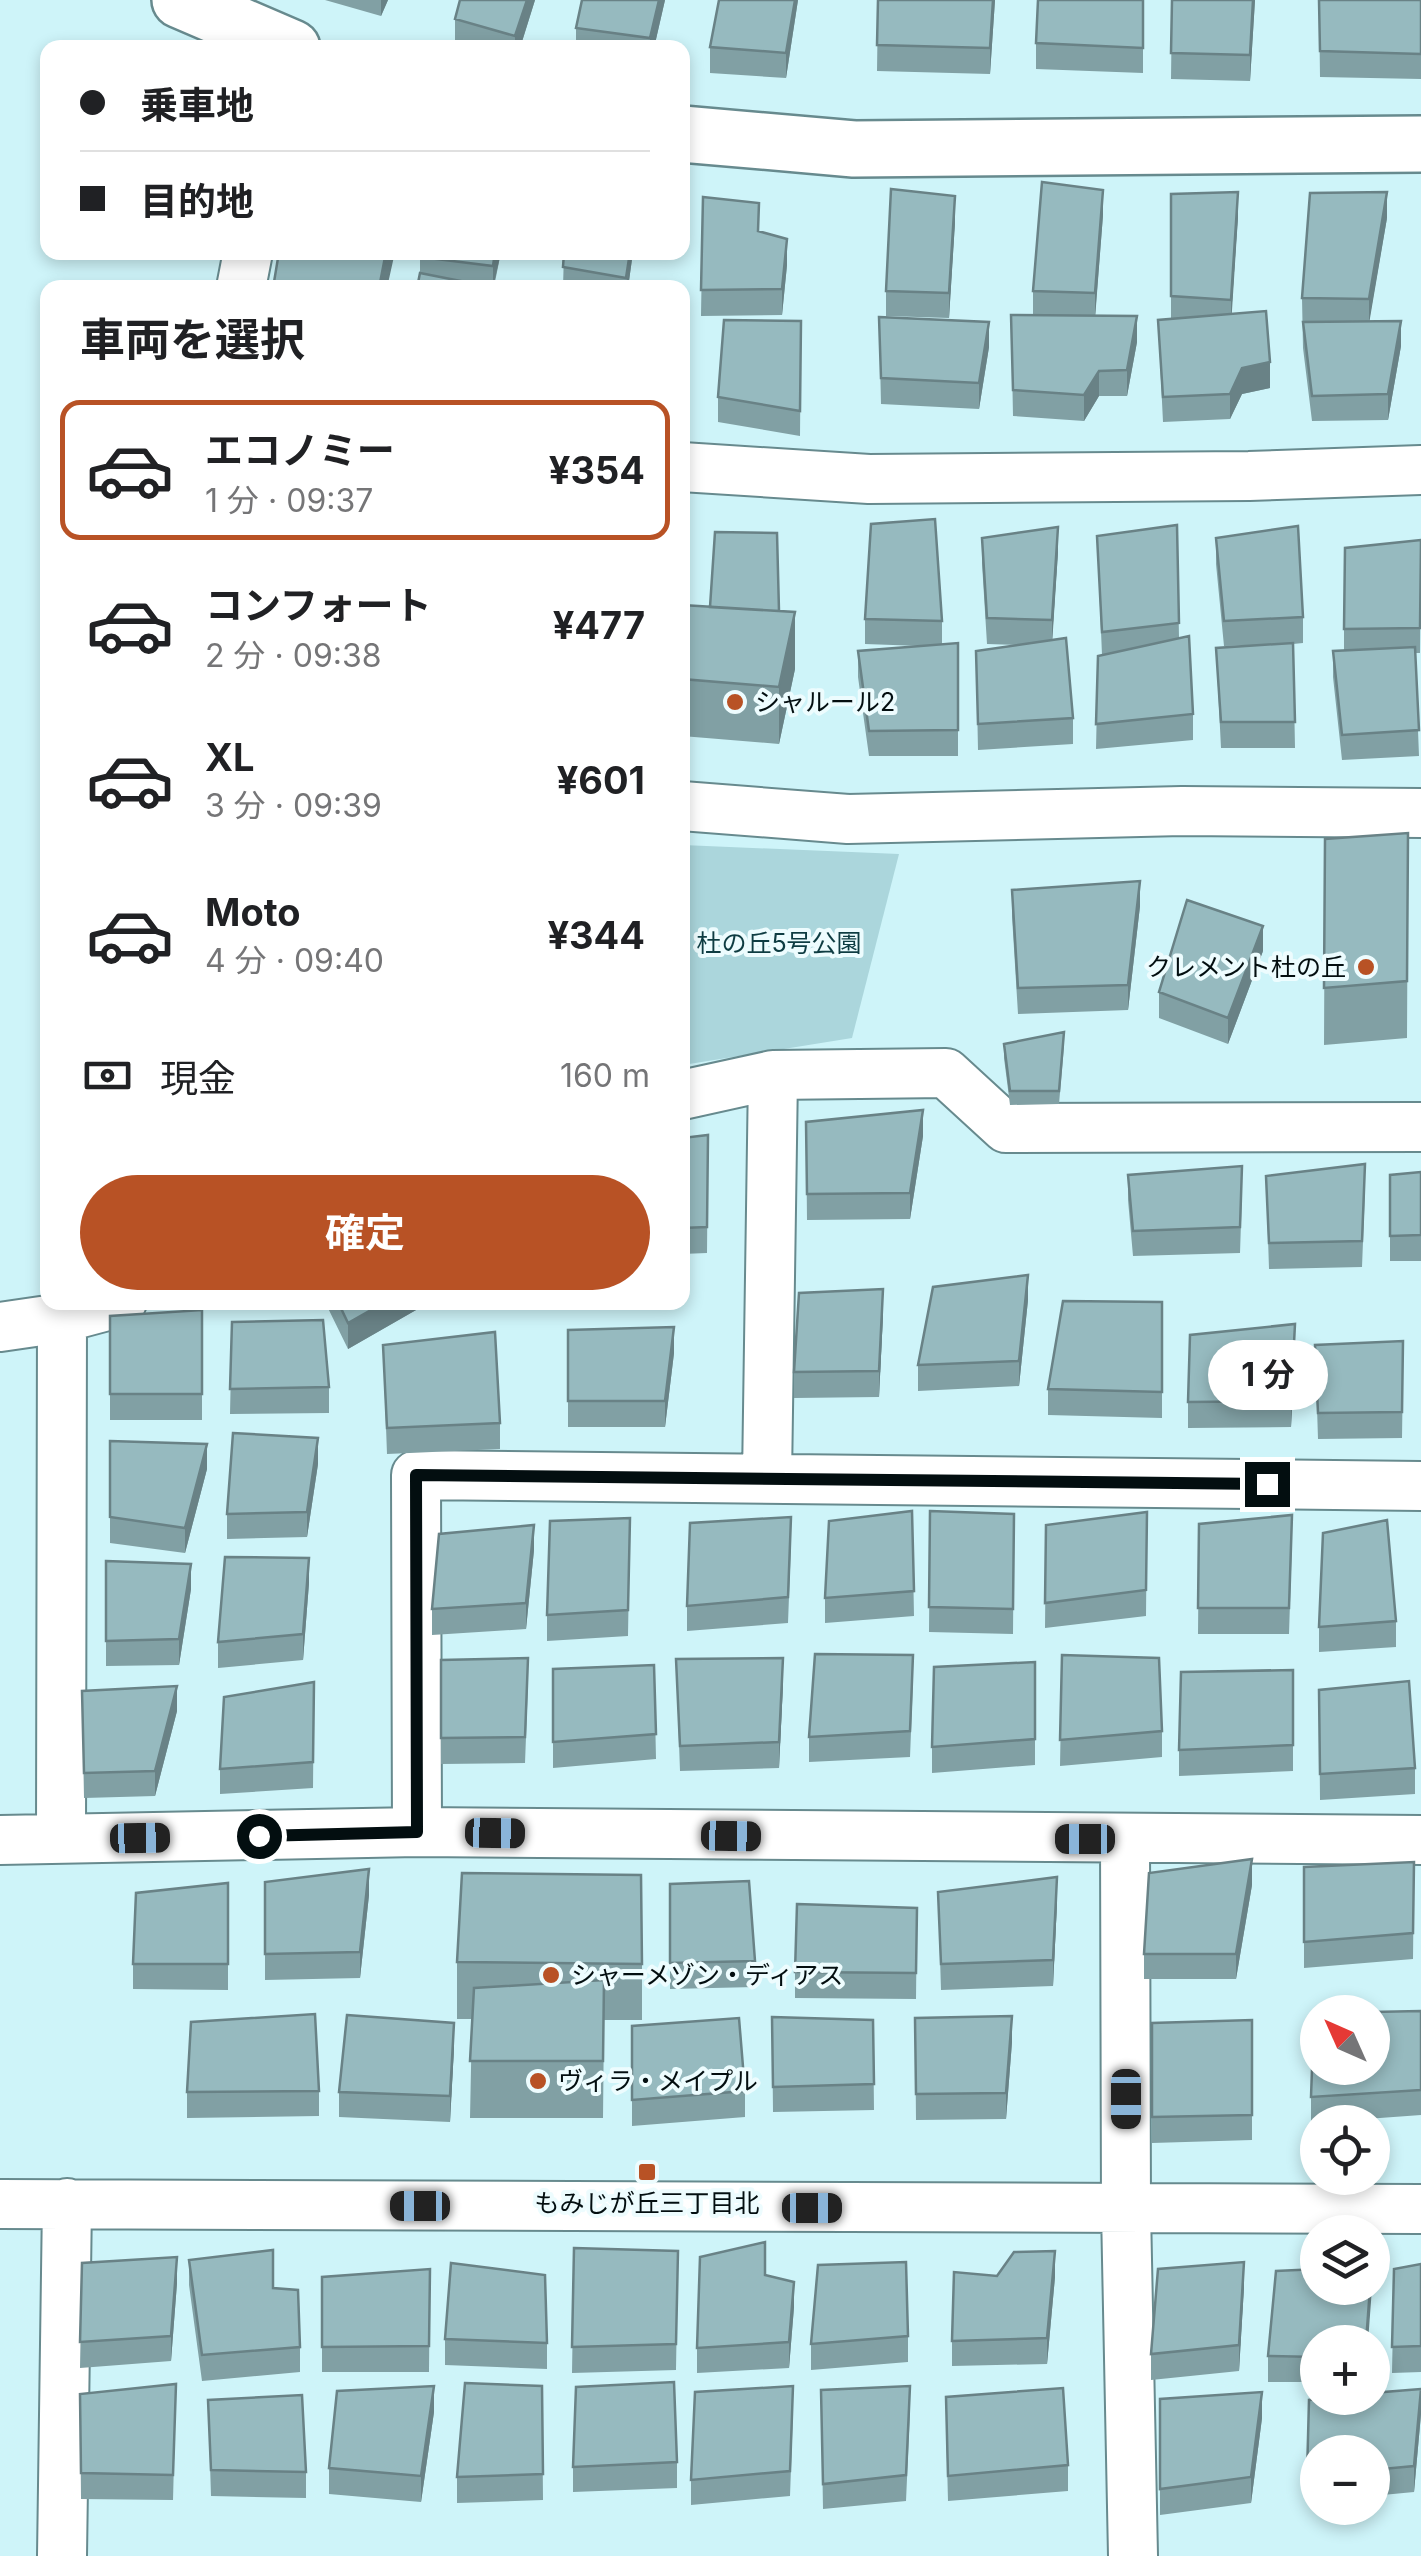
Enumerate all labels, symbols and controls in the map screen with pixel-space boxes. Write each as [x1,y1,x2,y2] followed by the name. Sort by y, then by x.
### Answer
[140,82,254,128] text: 乗車地
[140,178,254,224] text: 目的地
[80,312,305,367] text: 車両を選択
[85,425,175,515] icon: car
[205,427,395,473] text: エコノミー
[549,447,645,493] text: ¥354
[205,481,373,520] text: 1 分 · 09:37
[85,580,175,670] icon: car
[205,582,432,628] text: コンフォート
[553,602,645,648] text: ¥477
[205,636,382,675] text: 2 分 · 09:38
[755,687,895,717] place label: シャルール2
[724,691,746,713] marker: シャルール2
[205,734,255,780] text: XL
[85,735,175,825] icon: car
[557,757,645,803] text: ¥601
[205,786,382,825] text: 3 分 · 09:39
[205,889,301,935] text: Moto
[85,890,175,980] icon: car
[547,912,645,958] text: ¥344
[696,928,862,958] park label: 杜の丘5号公園
[205,941,384,980] text: 4 分 · 09:40
[1146,952,1346,982] place label: クレメント杜の丘
[1355,956,1377,978] marker: クレメント杜の丘
[80,1048,135,1103] icon: cash
[160,1055,236,1101] text: 現金
[560,1056,650,1095] text: 160 m
[80,1175,650,1290] button: 確定
[1207,1339,1327,1409] callout: 1 分
[1241,1355,1295,1394] text: 1 分
[1245,1462,1290,1507] route end
[237,1814,282,1859] route start
[465,1817,525,1849] car
[701,1820,761,1852] car
[110,1822,170,1854] car
[1055,1824,1115,1854] car
[571,1960,843,1990] place label: シャーメゾン・ディアス
[540,1964,562,1986] marker: シャーメゾン・ディアス
[1300,1995,1390,2085] north arrow
[1300,1995,1390,2525] map controls
[558,2066,758,2096] place label: ヴィラ・メイプル
[1111,2069,1141,2129] car
[527,2070,549,2092] marker: ヴィラ・メイプル
[1300,2105,1390,2195] button: locate
[636,2161,658,2183] marker: もみじが丘三丁目北
[534,2188,760,2218] place label: もみじが丘三丁目北
[390,2191,450,2221] car
[782,2193,842,2223] car
[1300,2215,1390,2305] button: layers
[1300,2325,1390,2415] button: +
[1300,2435,1390,2525] button: −

